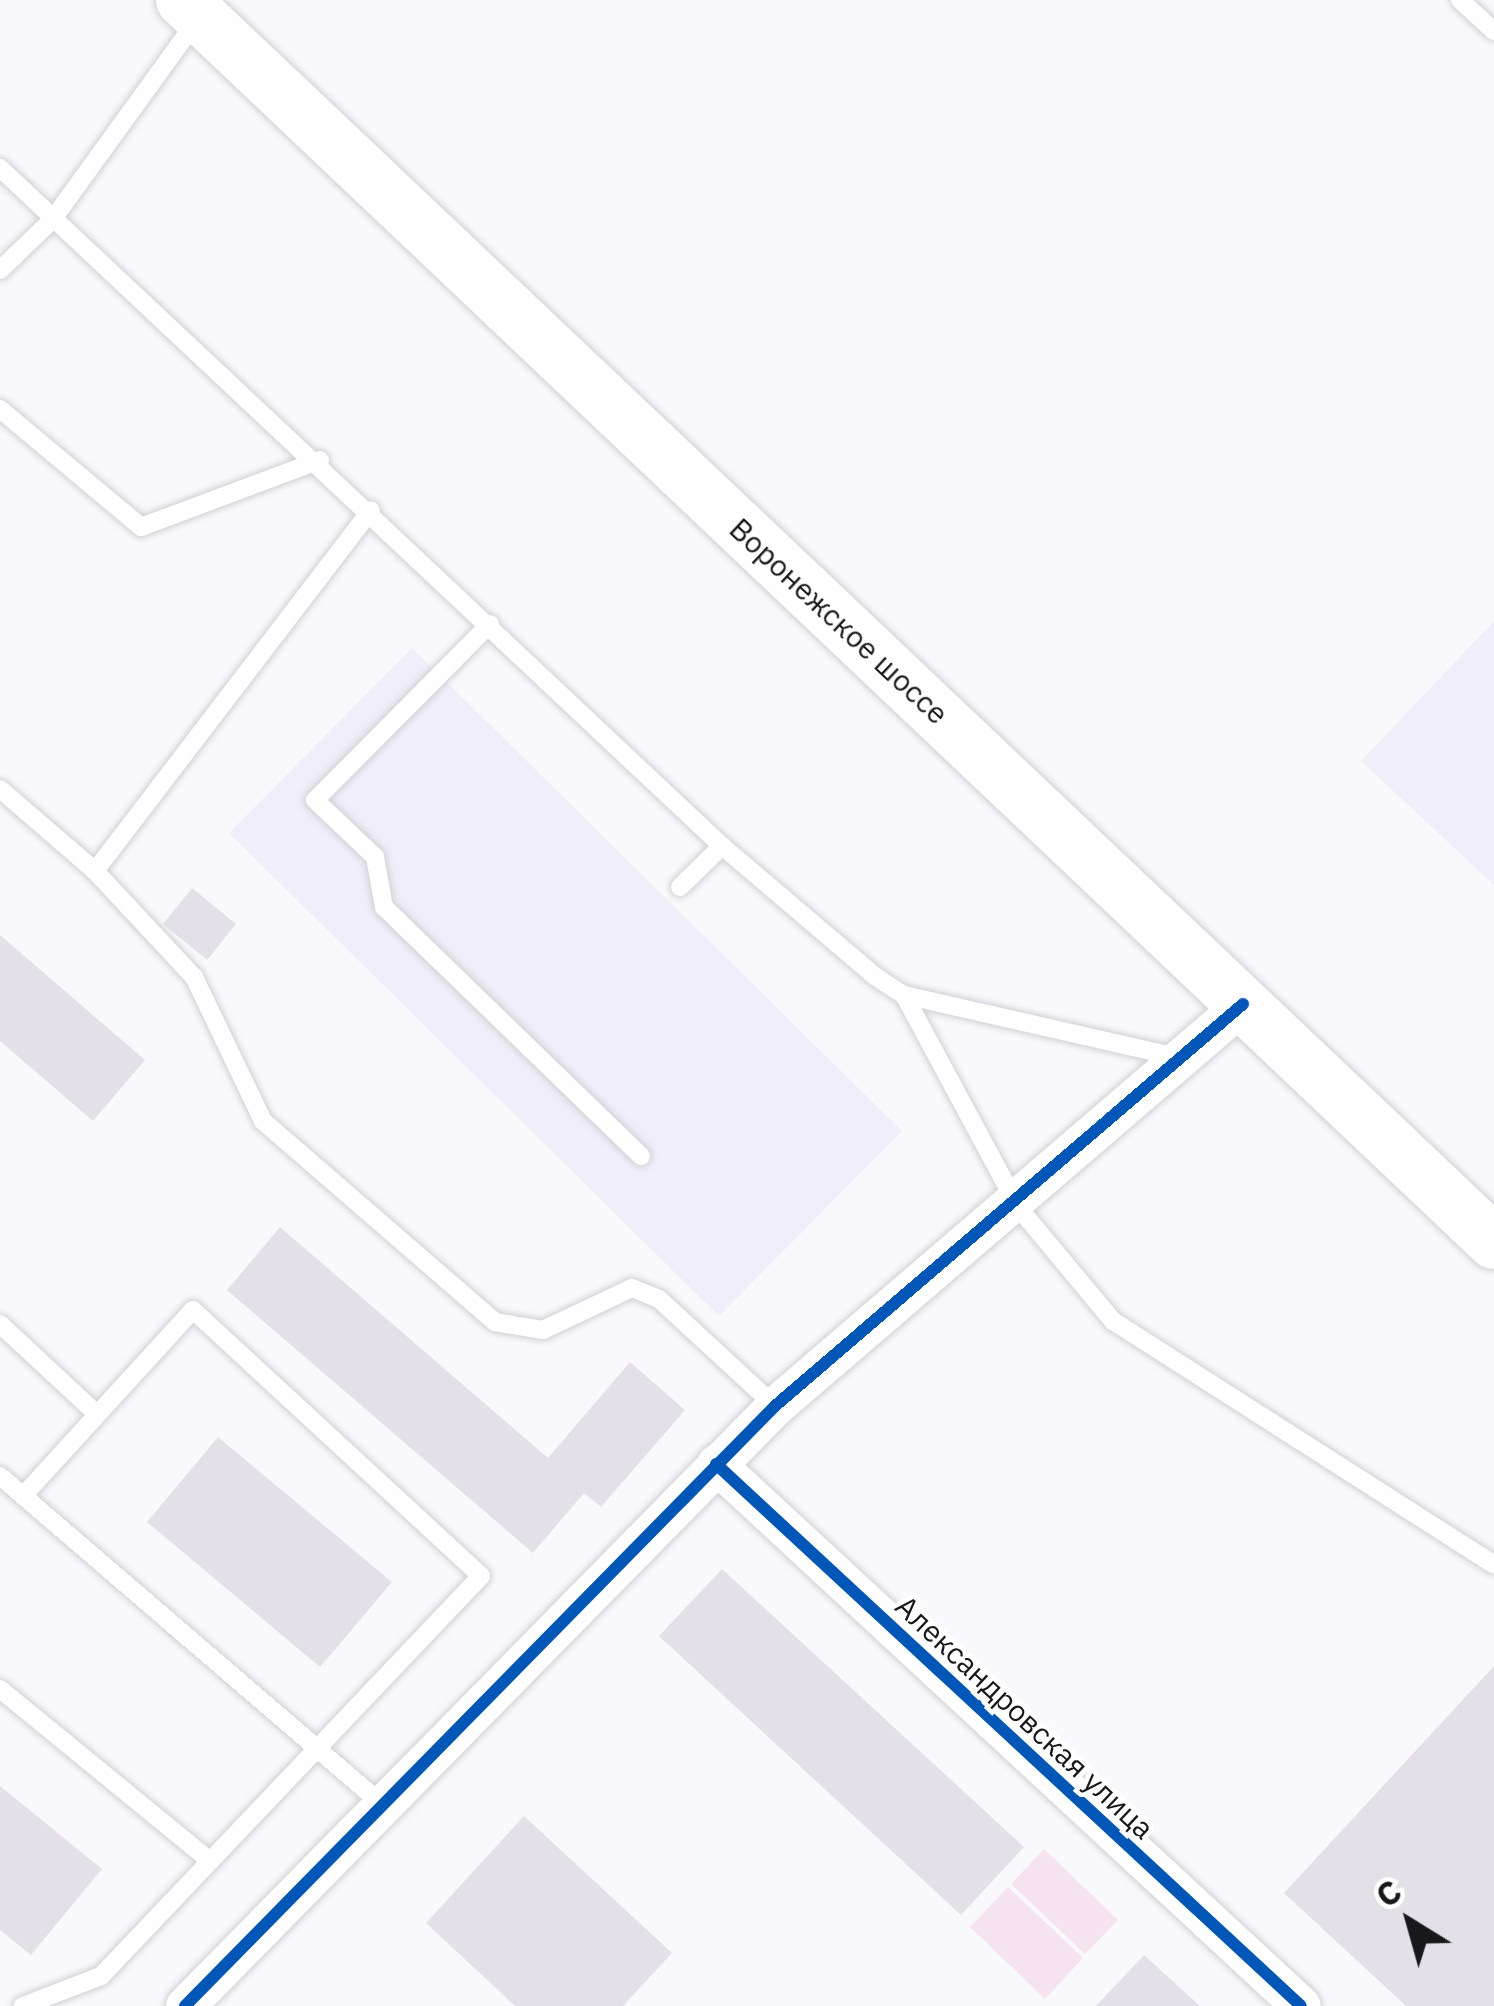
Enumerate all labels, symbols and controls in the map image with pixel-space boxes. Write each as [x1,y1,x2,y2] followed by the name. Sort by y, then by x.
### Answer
[722,511,956,731] street label: Воронежское шоссе
[888,1588,1162,1846] street label: Александровская улица
[1350,1862,1470,1982] north arrow
[1367,1869,1410,1916] text: С

